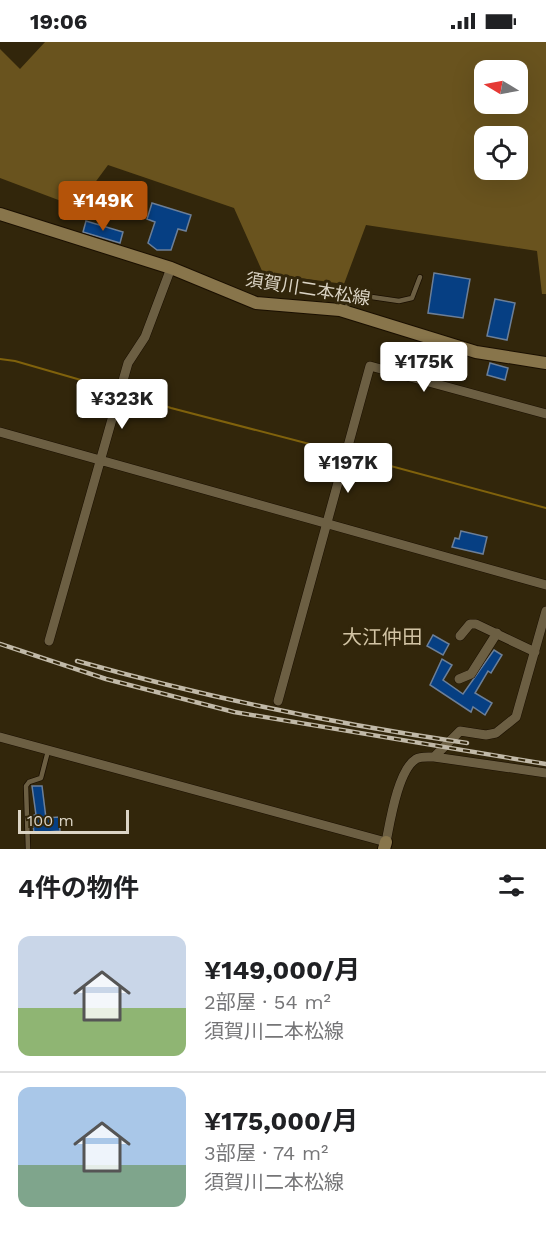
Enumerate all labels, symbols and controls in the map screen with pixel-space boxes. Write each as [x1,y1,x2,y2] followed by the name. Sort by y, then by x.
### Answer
[30,9,87,34] text: 19:06
[474,60,528,114] north arrow
[474,60,528,180] map controls
[474,126,528,180] button: locate
[61,181,145,232] pin: ¥149K
[72,188,134,212] text: ¥149K
[244,268,372,309] street label: 須賀川二本松線
[382,342,466,393] pin: ¥175K
[394,349,454,373] text: ¥175K
[80,379,164,430] pin: ¥323K
[91,386,153,410] text: ¥323K
[306,443,390,494] pin: ¥197K
[318,450,378,474] text: ¥197K
[342,625,422,649] district label: 大江仲田
[18,807,129,834] scale bar
[27,811,74,830] text: 100 m
[495,869,528,902] icon: filters
[18,873,139,903] text: 4件の物件
[204,955,360,985] text: ¥149,000/月
[66,960,138,1032] icon: home
[204,990,331,1014] text: 2部屋 · 54 m²
[204,1019,344,1043] text: 須賀川二本松線
[204,1106,358,1136] text: ¥175,000/月
[66,1111,138,1183] icon: home
[204,1141,328,1165] text: 3部屋 · 74 m²
[204,1170,344,1194] text: 須賀川二本松線

